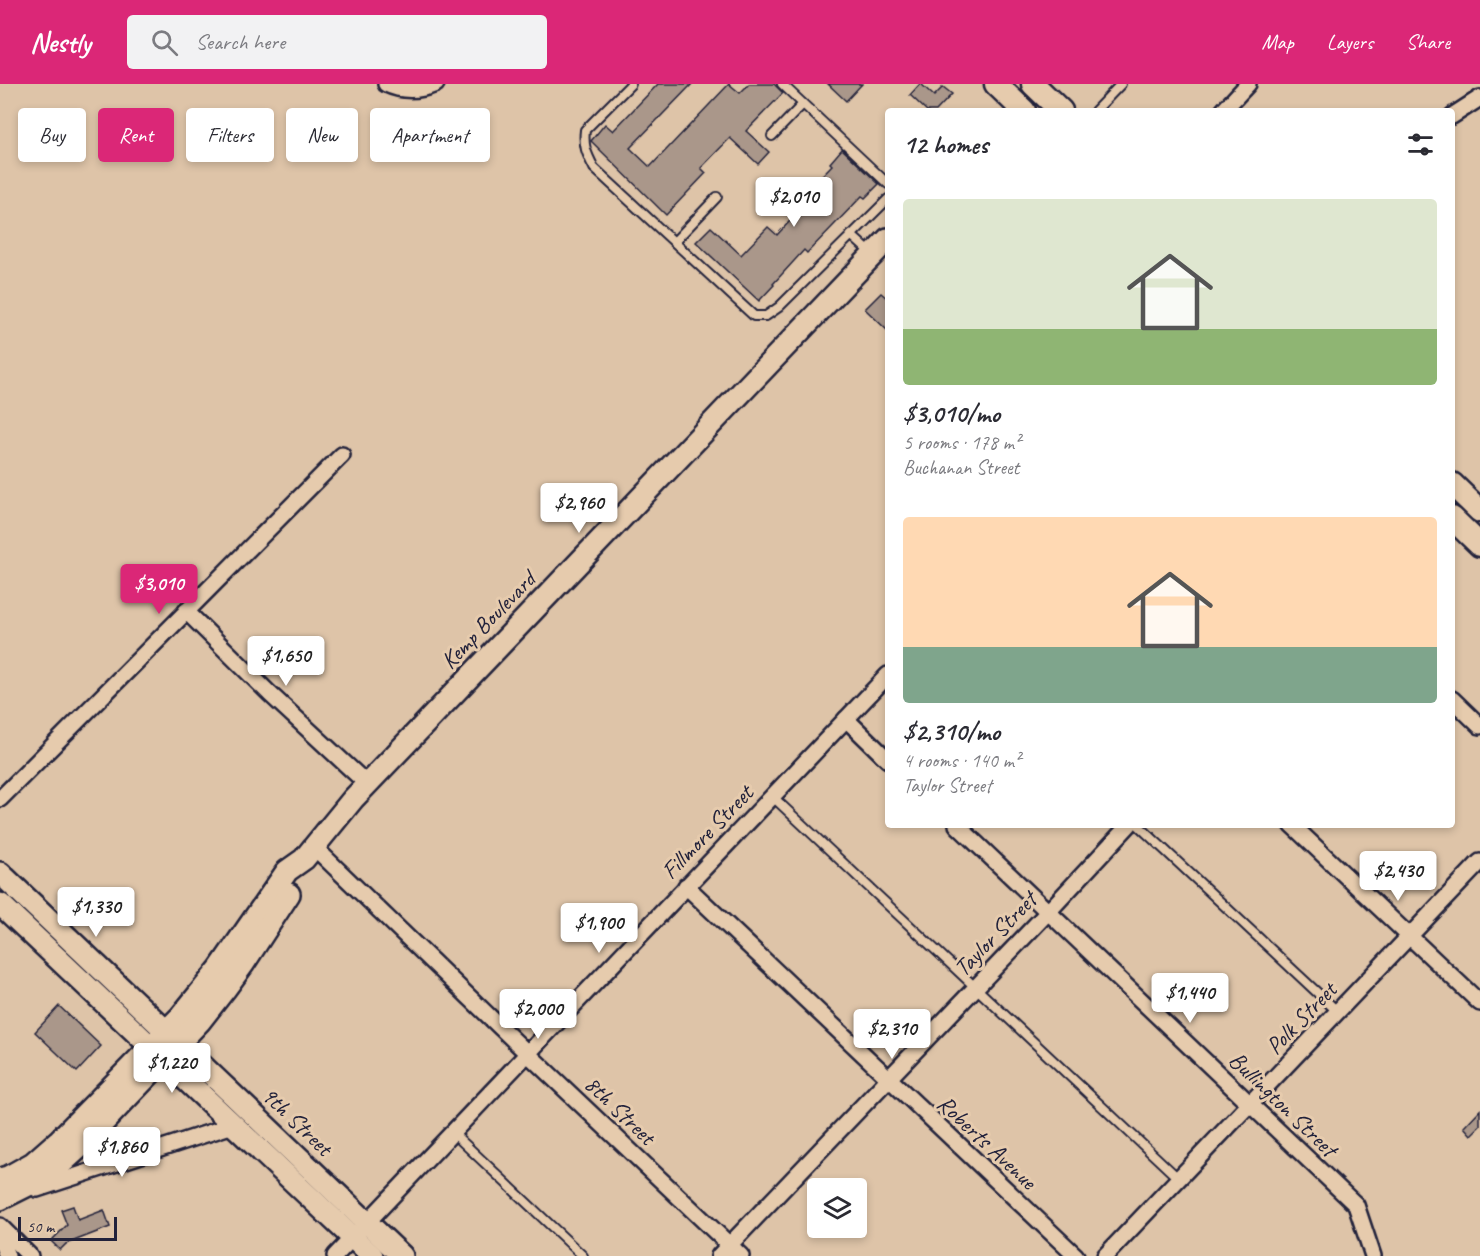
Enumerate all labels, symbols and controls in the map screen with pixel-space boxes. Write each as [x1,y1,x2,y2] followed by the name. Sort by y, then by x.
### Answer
[127,15,547,69] search box
[30,25,91,60] text: Nestly
[148,26,181,59] icon: search
[196,28,285,56] text: Search here
[1261,29,1294,55] text: Map
[1327,29,1373,55] text: Layers
[1406,29,1450,55] text: Share
[18,108,86,162] chip: Buy
[98,108,174,162] chip: Rent
[186,108,274,162] chip: Filters
[286,108,358,162] chip: New
[370,108,490,162] chip: Apartment
[903,128,988,161] text: 12 homes
[1404,128,1437,161] icon: filters
[745,177,843,228] pin: $2,010
[770,184,818,209] text: $2,010
[1116,238,1224,346] icon: home
[903,397,1000,430] text: $3,010/mo
[903,430,1020,455] text: 5 rooms · 178 m²
[903,455,1019,480] text: Buchanan Street
[530,483,628,534] pin: $2,960
[554,490,604,515] text: $2,960
[1116,556,1224,664] icon: home
[434,562,544,675] street label: Kemp Boulevard
[110,564,208,615] pin: $3,010
[135,571,183,596] text: $3,010
[237,636,335,687] pin: $1,650
[261,643,311,668] text: $1,650
[903,715,1000,748] text: $2,310/mo
[903,748,1020,773] text: 4 rooms · 140 m²
[903,773,992,798] text: Taylor Street
[655,777,761,885] street label: Fillmore Street
[1349,851,1447,902] pin: $2,430
[1374,858,1422,883] text: $2,430
[947,883,1045,983] street label: Taylor Street
[47,887,145,938] pin: $1,330
[72,894,120,919] text: $1,330
[550,903,648,954] pin: $1,900
[575,910,623,935] text: $1,900
[1141,973,1239,1024] pin: $1,440
[1259,974,1344,1061] street label: Polk Street
[1166,980,1214,1005] text: $1,440
[489,989,587,1040] pin: $2,000
[514,996,562,1021] text: $2,000
[843,1009,941,1060] pin: $2,310
[868,1016,916,1041] text: $2,310
[123,1043,221,1094] pin: $1,220
[1223,1045,1346,1165] street label: Bullington Street
[148,1050,196,1075] text: $1,220
[578,1069,663,1153] street label: 8th Street
[255,1080,340,1164] street label: 9th Street
[931,1088,1045,1197] street label: Roberts Avenue
[73,1127,171,1178] pin: $1,860
[97,1134,147,1159] text: $1,860
[807,1178,867,1238] map controls
[807,1178,867,1238] button: layers
[18,1214,117,1242] scale bar
[27,1217,54,1237] text: 50 m

